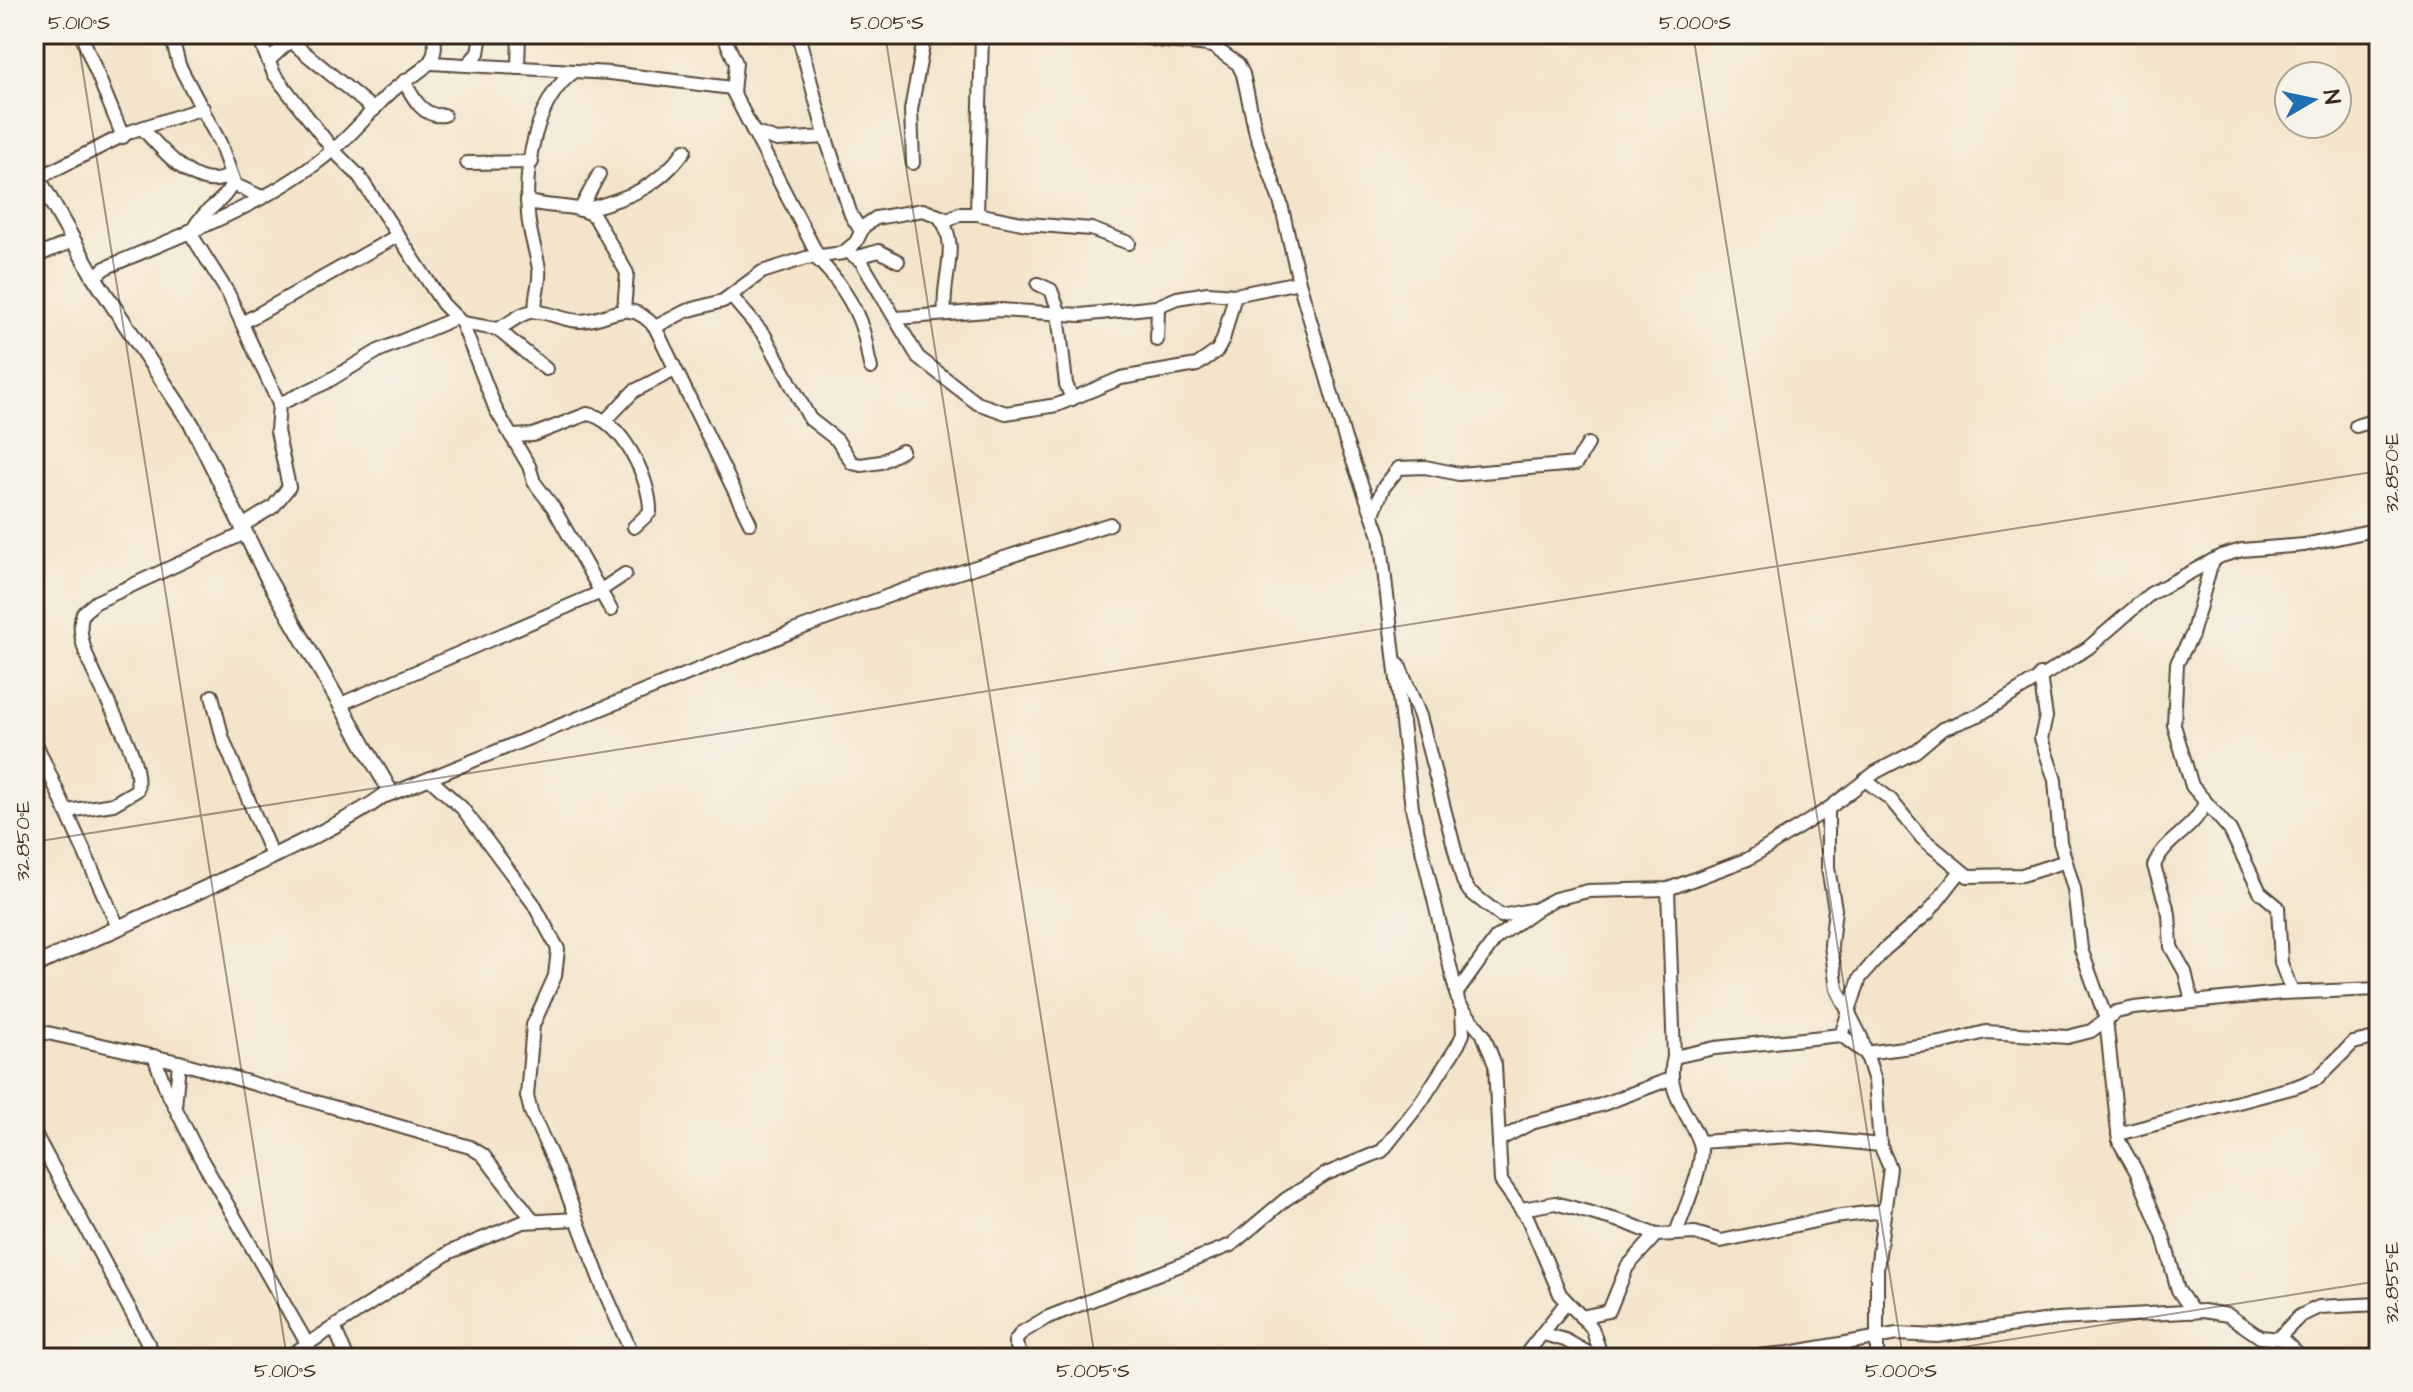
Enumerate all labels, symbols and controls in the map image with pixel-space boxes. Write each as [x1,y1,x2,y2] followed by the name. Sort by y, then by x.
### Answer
[48,9,110,37] text: 5.010°S
[850,9,924,37] text: 5.005°S
[1659,9,1731,37] text: 5.000°S
[2273,60,2353,140] north arrow
[2315,88,2348,107] text: N
[2378,433,2406,513] text: 32.850°E
[9,801,37,881] text: 32.850°E
[2378,1242,2406,1324] text: 32.855°E
[254,1357,316,1385] text: 5.010°S
[1056,1357,1130,1385] text: 5.005°S
[1865,1357,1937,1385] text: 5.000°S

